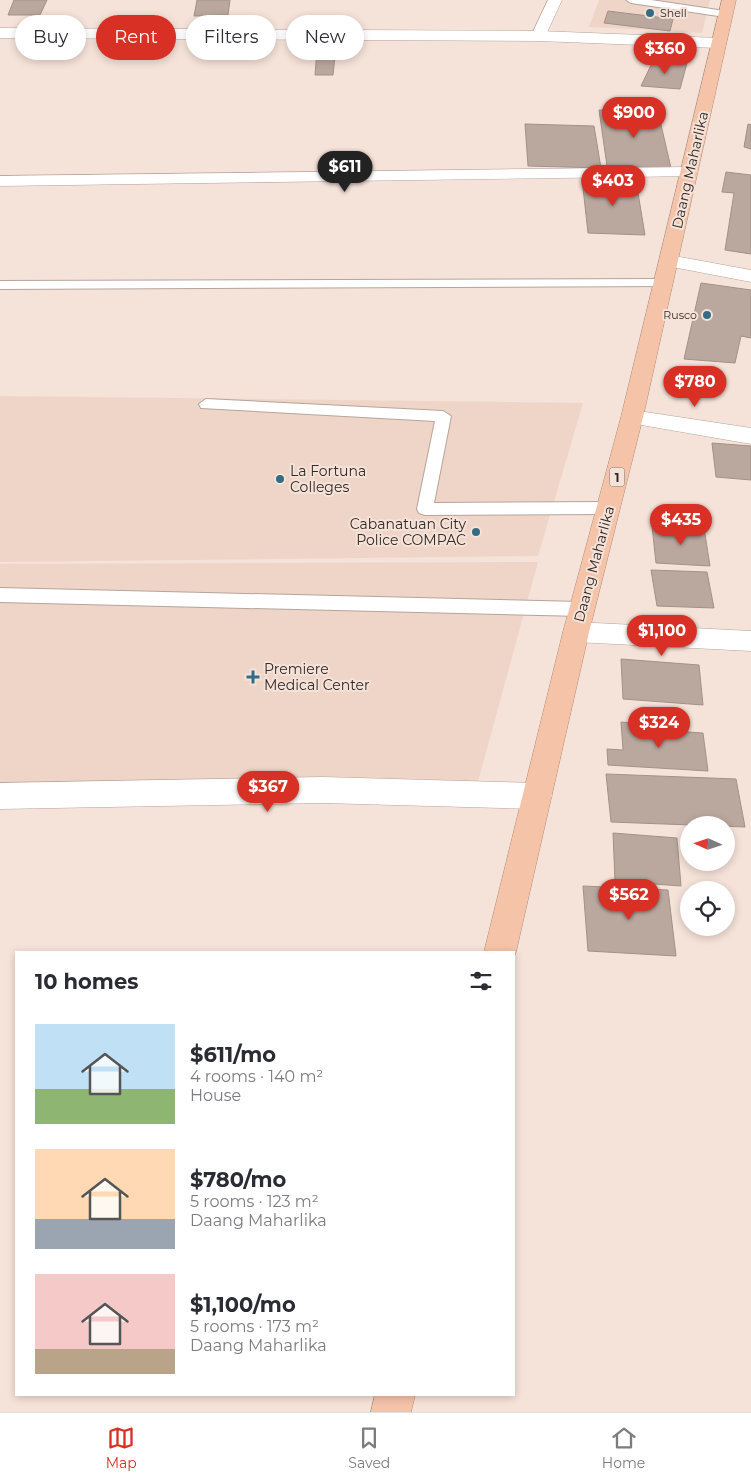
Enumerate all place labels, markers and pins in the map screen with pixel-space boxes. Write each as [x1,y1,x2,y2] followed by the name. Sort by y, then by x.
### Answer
[660,6,687,20] place label: Shell
[644,7,656,19] marker: Shell
[635,32,695,75] pin: $360
[604,96,664,139] pin: $900
[315,150,375,193] pin: $611
[583,164,643,207] pin: $403
[663,308,697,322] place label: Rusco
[701,309,713,321] marker: Rusco
[665,366,725,408] pin: $780
[290,462,366,496] place label: La Fortuna Colleges
[274,473,286,485] marker: La Fortuna Colleges
[651,504,711,546] pin: $435
[350,515,466,549] place label: Cabanatuan City Police COMPAC
[470,526,482,538] marker: Cabanatuan City Police COMPAC
[621,614,703,657] pin: $1,100
[264,660,370,694] place label: Premiere Medical Center
[246,670,260,684] marker: Premiere Medical Center
[629,706,689,749] pin: $324
[238,770,298,813] pin: $367
[599,878,659,921] pin: $562

